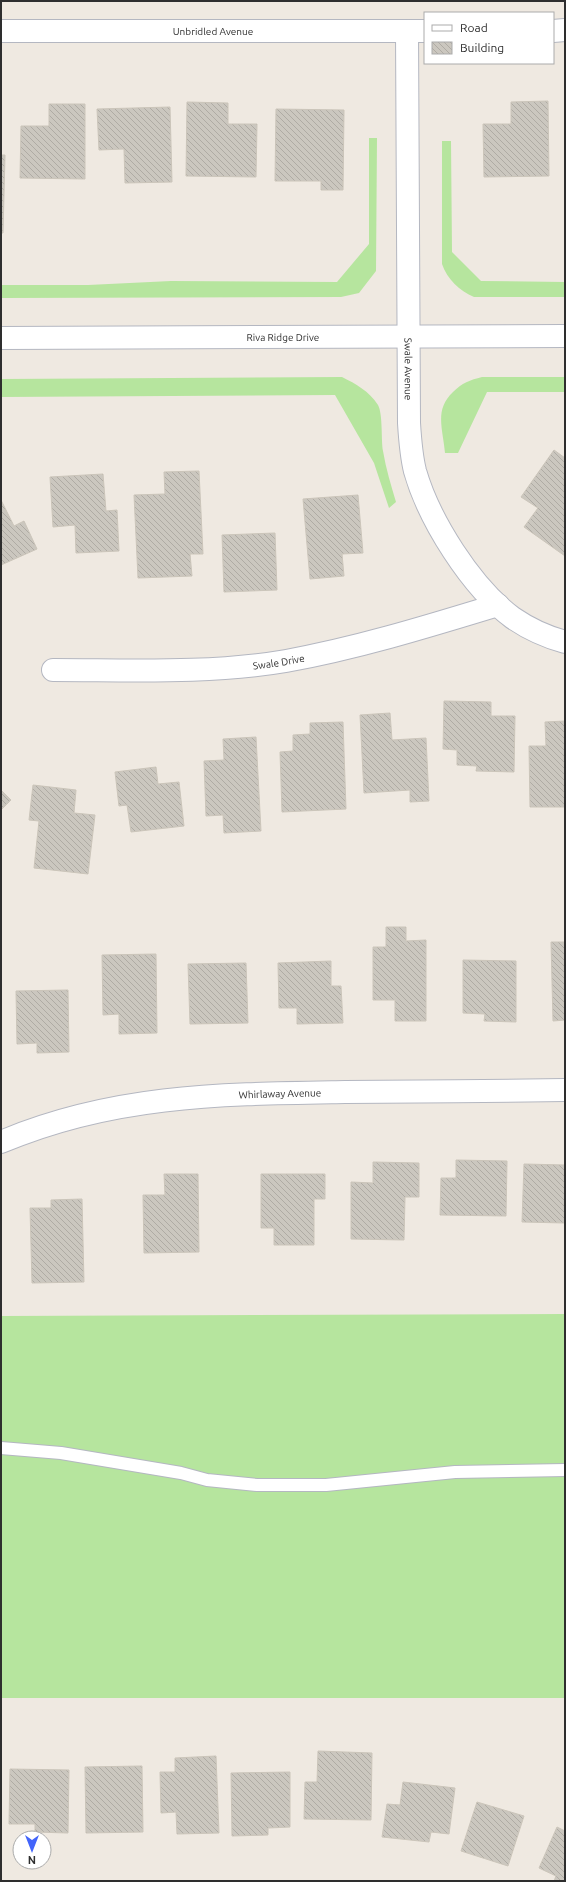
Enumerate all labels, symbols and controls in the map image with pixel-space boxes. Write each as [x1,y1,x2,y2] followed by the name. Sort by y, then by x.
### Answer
[424,12,554,64] legend
[460,21,488,34] text: Road
[173,26,253,37] street label: Unbridled Avenue
[460,41,504,54] text: Building
[247,331,319,343] street label: Riva Ridge Drive
[403,338,414,400] street label: Swale Avenue
[252,652,305,671] street label: Swale Drive
[238,1087,321,1100] street label: Whirlaway Avenue
[12,1830,52,1870] north arrow
[28,1854,36,1866] text: N

